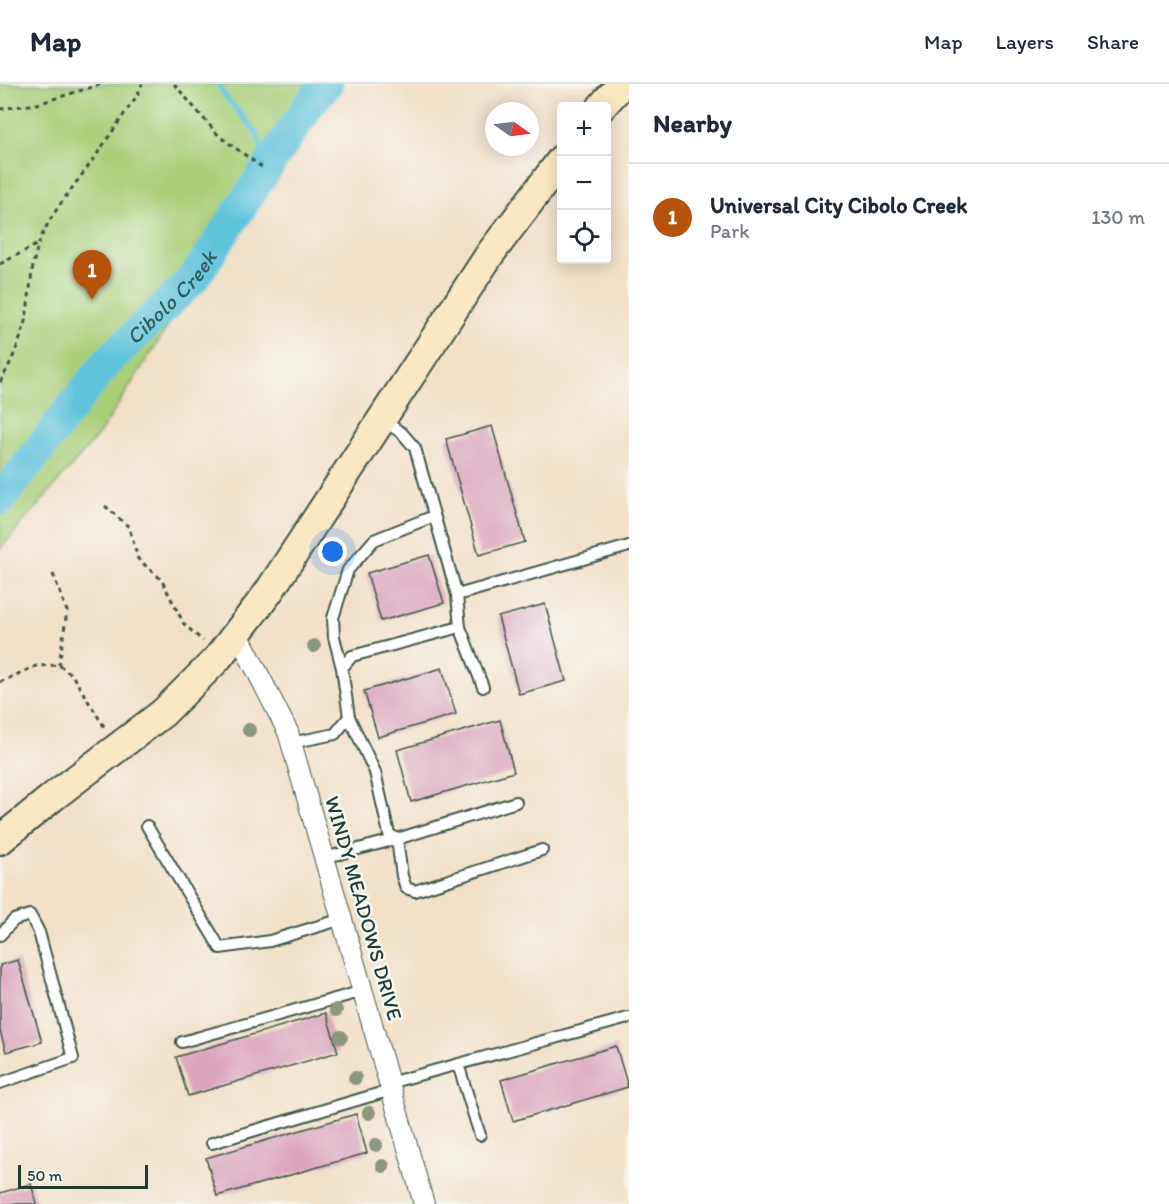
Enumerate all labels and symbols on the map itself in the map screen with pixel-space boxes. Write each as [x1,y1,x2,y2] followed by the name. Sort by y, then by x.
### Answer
[485,102,539,156] north arrow
[120,244,223,350] water label: Cibolo Creek
[72,250,112,300] pin: 1
[318,537,347,566] your location
[320,793,408,1023] street label: WINDY MEADOWS DRIVE
[18,1162,148,1190] scale bar

